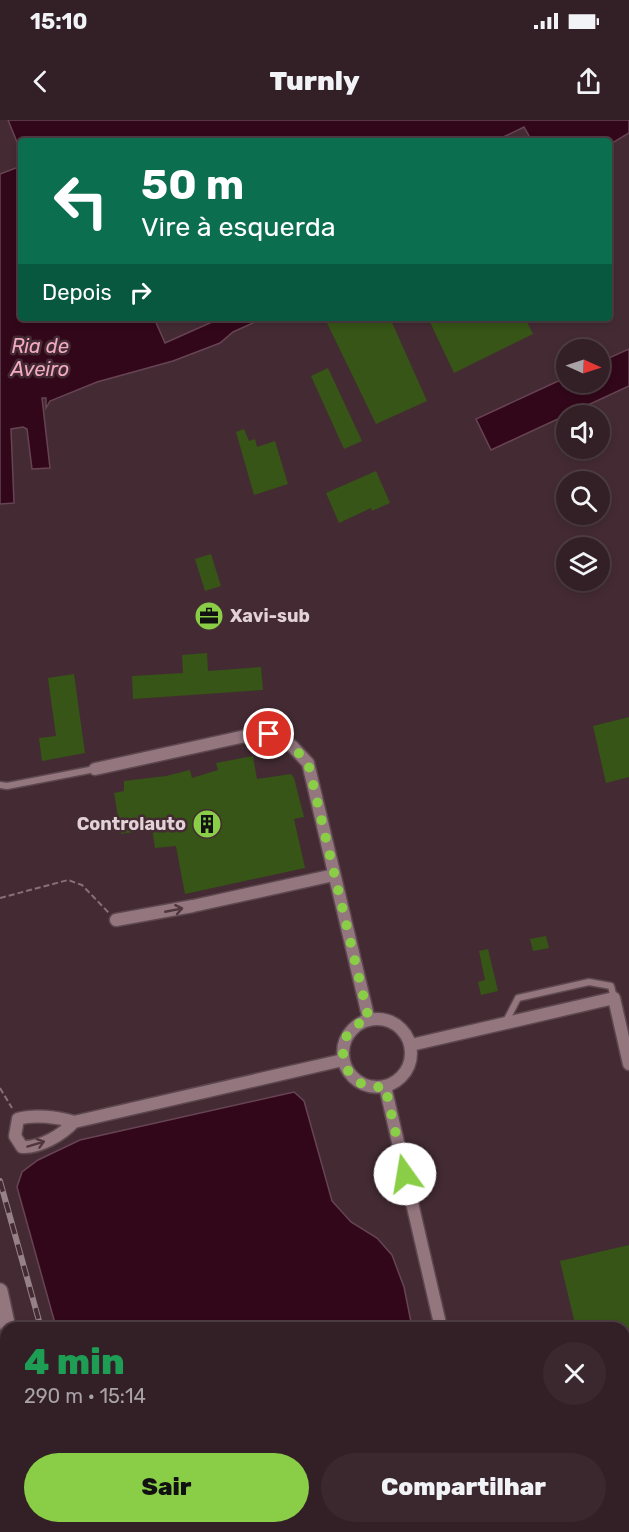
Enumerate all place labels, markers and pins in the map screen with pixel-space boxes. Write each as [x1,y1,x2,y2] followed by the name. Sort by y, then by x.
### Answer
[193,600,225,632] office icon: Xavi-sub
[230,605,310,627] place label: Xavi-sub
[243,708,294,759] pin
[191,808,223,840] building icon: Controlauto
[77,813,186,835] place label: Controlauto

